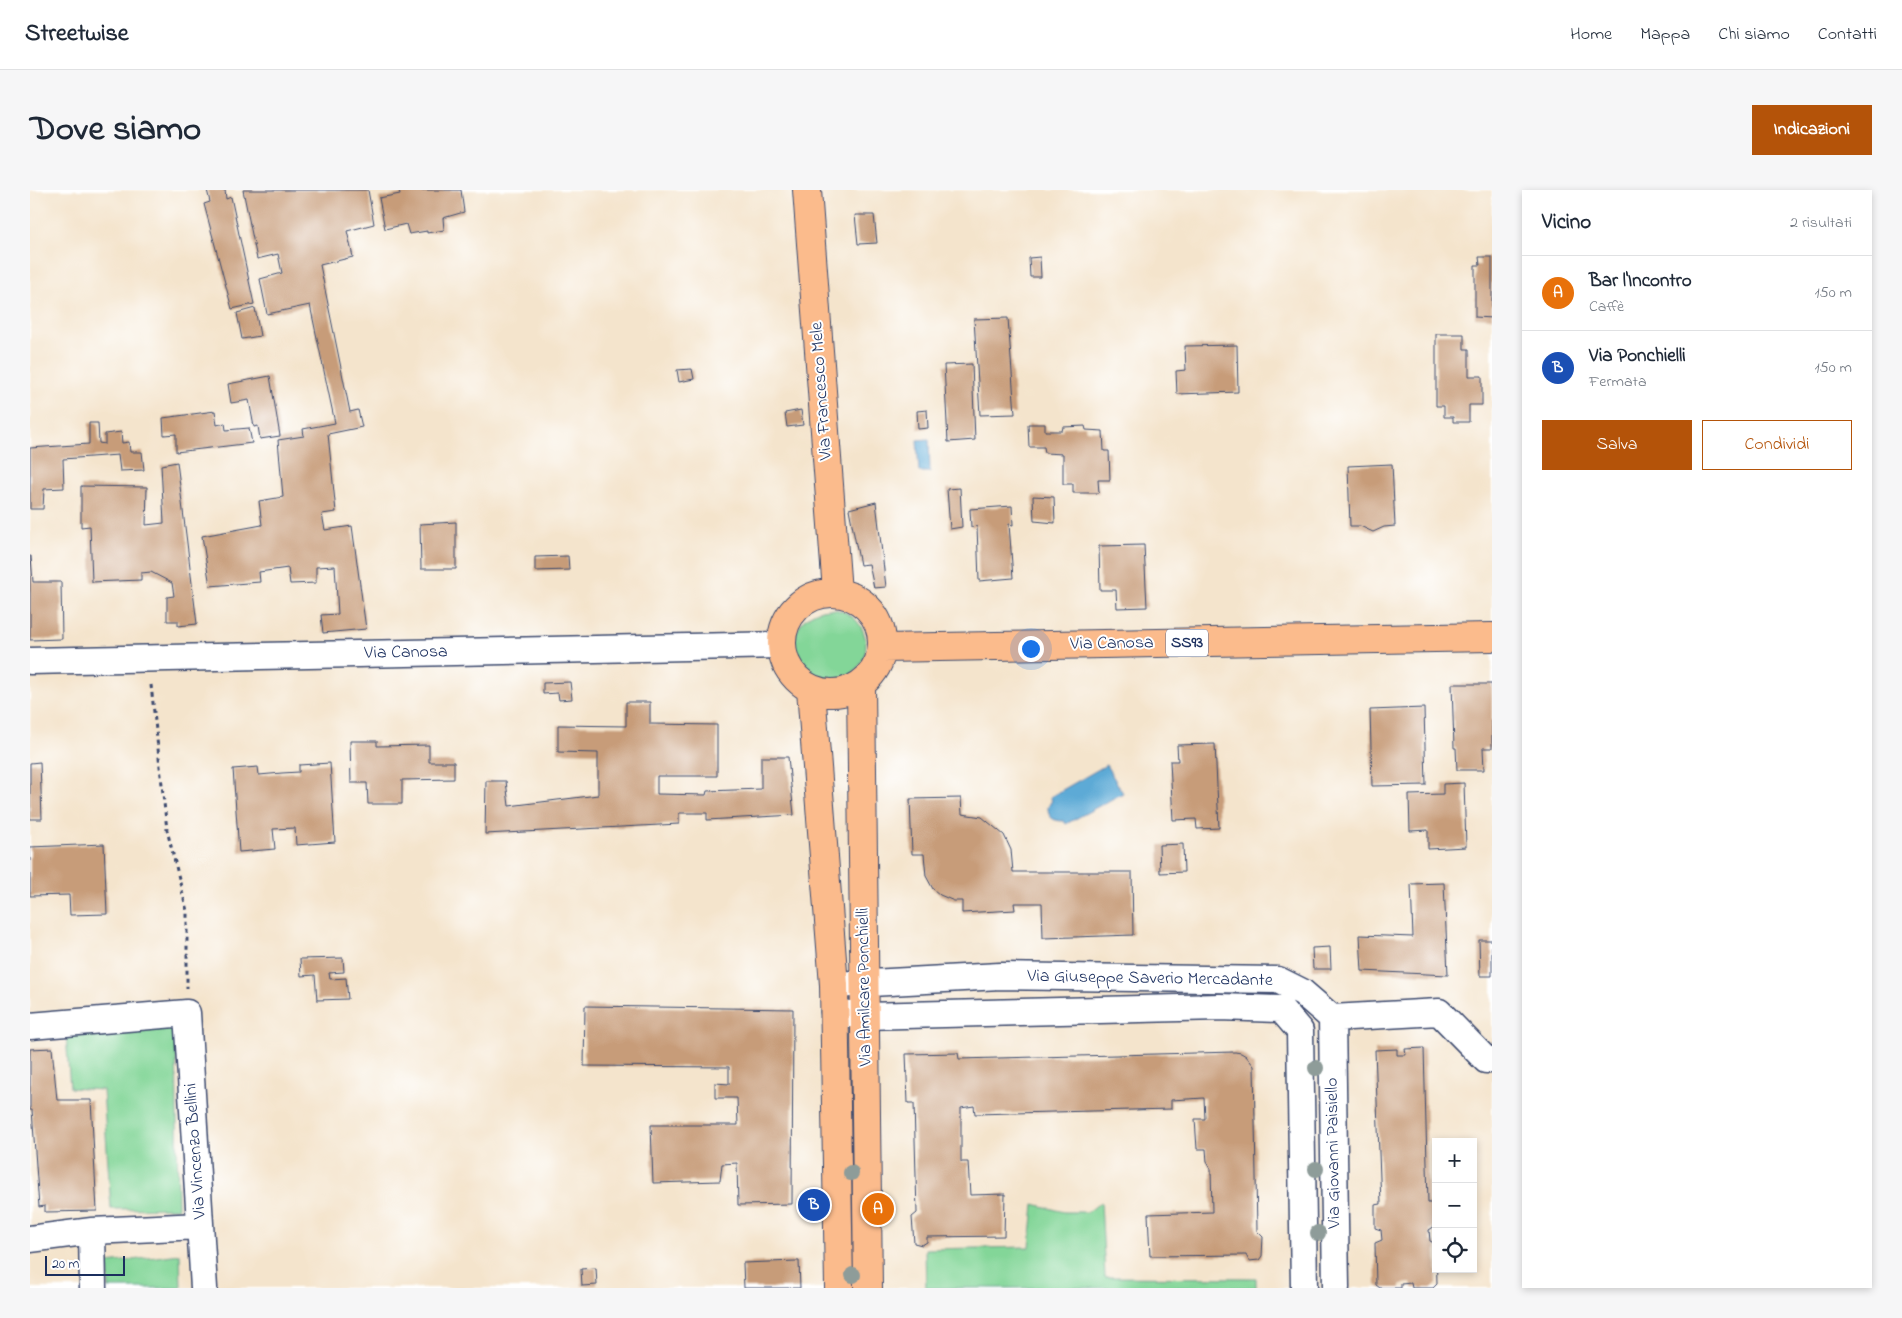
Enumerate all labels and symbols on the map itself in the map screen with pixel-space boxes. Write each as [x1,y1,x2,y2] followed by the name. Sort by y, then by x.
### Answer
[804,320,840,462] street label: Via Francesco Mele
[1166,629,1208,656] road number: SS93
[1069,630,1154,658] street label: Via Canosa
[1018,636,1044,662] your location
[363,639,448,667] street label: Via Canosa
[851,907,879,1068] street label: Via Amilcare Ponchielli
[1026,964,1274,994] street label: Via Giuseppe Saverio Mercadante
[1320,1077,1348,1230] street label: Via Giovanni Paisiello
[178,1082,214,1221] street label: Via Vincenzo Bellini
[798,1186,830,1224] pin: B
[862,1190,894,1228] pin: A
[45,1253,125,1276] scale bar

